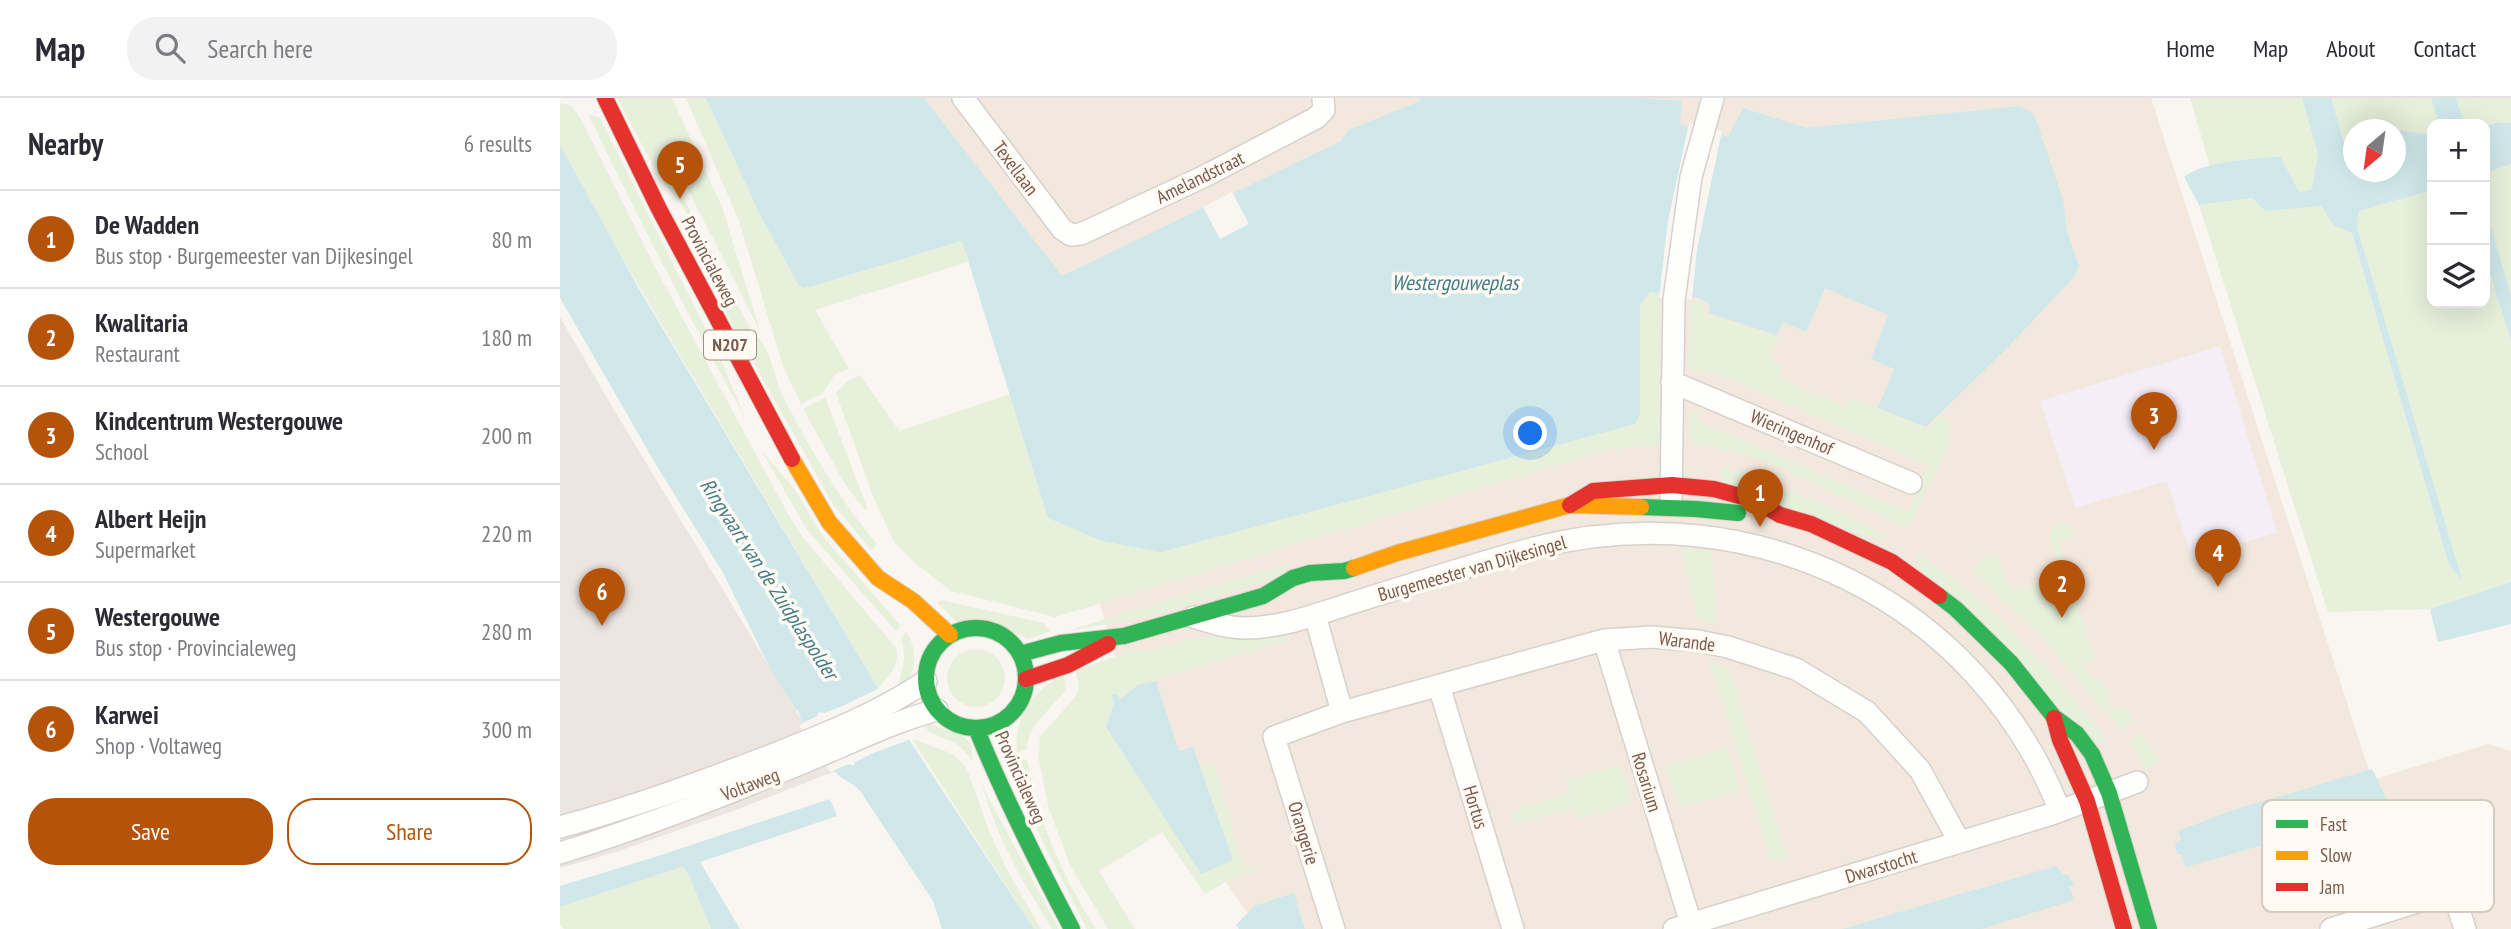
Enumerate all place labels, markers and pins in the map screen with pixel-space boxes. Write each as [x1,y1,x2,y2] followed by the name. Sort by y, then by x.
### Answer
[657,141,703,199] pin: 5
[2131,392,2177,450] pin: 3
[1737,469,1783,527] pin: 1
[2195,529,2241,587] pin: 4
[2039,560,2085,618] pin: 2
[579,568,625,626] pin: 6

